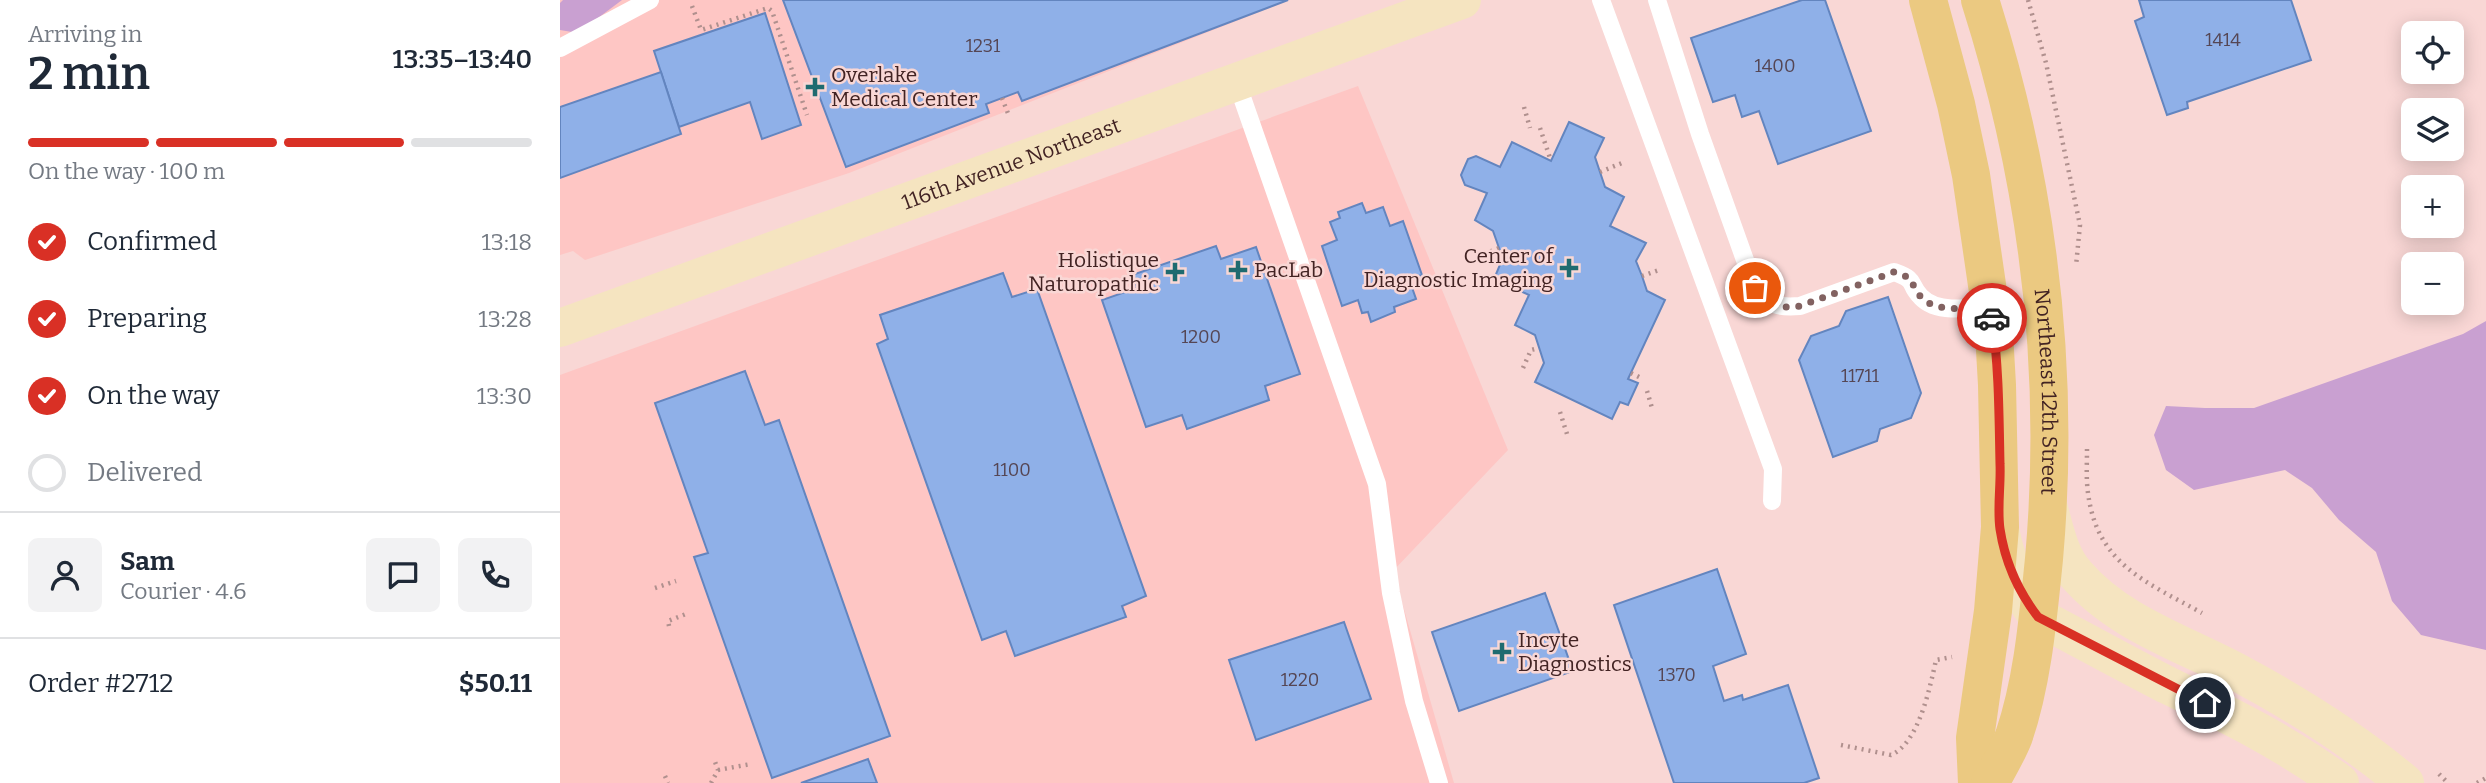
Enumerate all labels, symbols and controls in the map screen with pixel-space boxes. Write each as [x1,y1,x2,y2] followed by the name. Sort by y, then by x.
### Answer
[28,20,142,48] text: Arriving in
[2401,21,2464,315] map controls
[2401,21,2464,84] button: locate
[2205,29,2241,51] house number: 1414
[966,35,1001,57] house number: 1231
[392,44,532,75] text: 13:35–13:40
[28,46,150,101] text: 2 min
[1755,55,1795,77] house number: 1400
[831,62,978,112] place label: Overlake Medical Center
[805,77,825,97] marker: Overlake Medical Center
[2401,98,2464,161] button: layers
[898,112,1124,216] street label: 116th Avenue Northeast
[28,157,225,185] text: On the way · 100 m
[2401,175,2464,238] button: +
[28,223,66,261] icon: check
[87,226,217,257] text: Confirmed
[482,228,532,256] text: 13:18
[1363,243,1555,293] place label: Center of Diagnostic Imaging
[1028,247,1159,297] place label: Holistique Naturopathic
[2401,252,2464,315] button: −
[1254,257,1323,283] place label: PacLab
[1559,258,1579,278] marker: Center of Diagnostic Imaging
[1725,258,1785,318] pin
[1228,260,1248,280] marker: PacLab
[1165,262,1185,282] marker: Holistique Naturopathic
[1736,269,1774,307] icon: bag
[1957,283,2027,353] courier
[2029,287,2062,496] street label: Northeast 12th Street
[1973,299,2011,337] icon: car
[28,300,66,338] icon: check
[87,303,207,334] text: Preparing
[478,305,532,333] text: 13:28
[1181,326,1221,348] house number: 1200
[1841,365,1880,387] house number: 11711
[28,377,66,415] icon: check
[87,380,220,411] text: On the way
[477,382,532,410] text: 13:30
[87,457,202,488] text: Delivered
[993,459,1031,481] house number: 1100
[28,538,102,612] button: person
[366,538,440,612] button: chat
[458,538,532,612] button: phone
[120,546,175,577] text: Sam
[120,577,247,605] text: Courier · 4.6
[1518,627,1632,677] place label: Incyte Diagnostics
[1492,642,1512,662] marker: Incyte Diagnostics
[1658,664,1696,686] house number: 1370
[28,668,173,699] text: Order #2712
[459,668,532,699] text: $50.11
[1281,669,1319,691] house number: 1220
[2175,673,2235,733] pin
[2186,684,2224,722] icon: home

